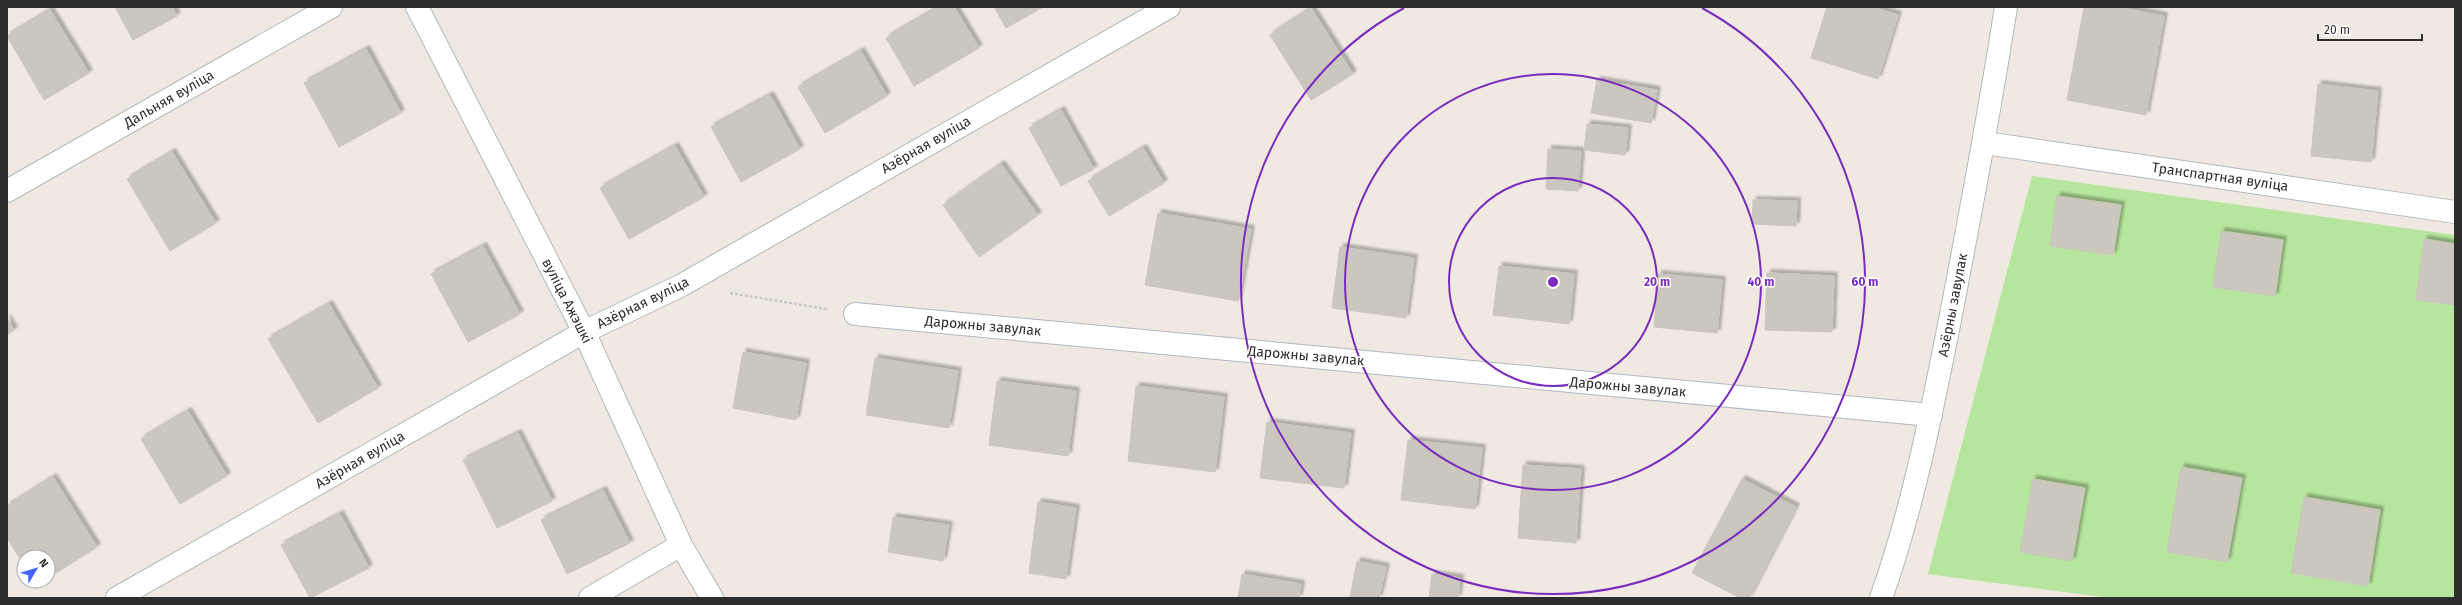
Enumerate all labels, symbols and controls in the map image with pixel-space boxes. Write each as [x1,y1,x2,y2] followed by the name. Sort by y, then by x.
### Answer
[2318,16,2422,42] scale bar
[2324,23,2350,37] text: 20 m
[120,66,217,132] street label: Дальняя вуліца
[878,113,974,177] street label: Азёрная вуліца
[2151,159,2289,195] street label: Транспартная вуліца
[1935,251,1972,358] street label: Азёрны завулак
[538,256,596,346] street label: вуліца Ажэшкі
[594,273,692,333] street label: Азёрная вуліца
[1546,275,1560,289] centre of rings
[1644,275,1670,289] text: 20 m
[1748,275,1774,289] text: 40 m
[1852,275,1878,289] text: 60 m
[923,312,1043,340] street label: Дарожны завулак
[1246,342,1366,370] street label: Дарожны завулак
[1568,373,1688,401] street label: Дарожны завулак
[312,428,408,492] street label: Азёрная вуліца
[16,549,56,589] north arrow
[36,556,51,570] text: N

